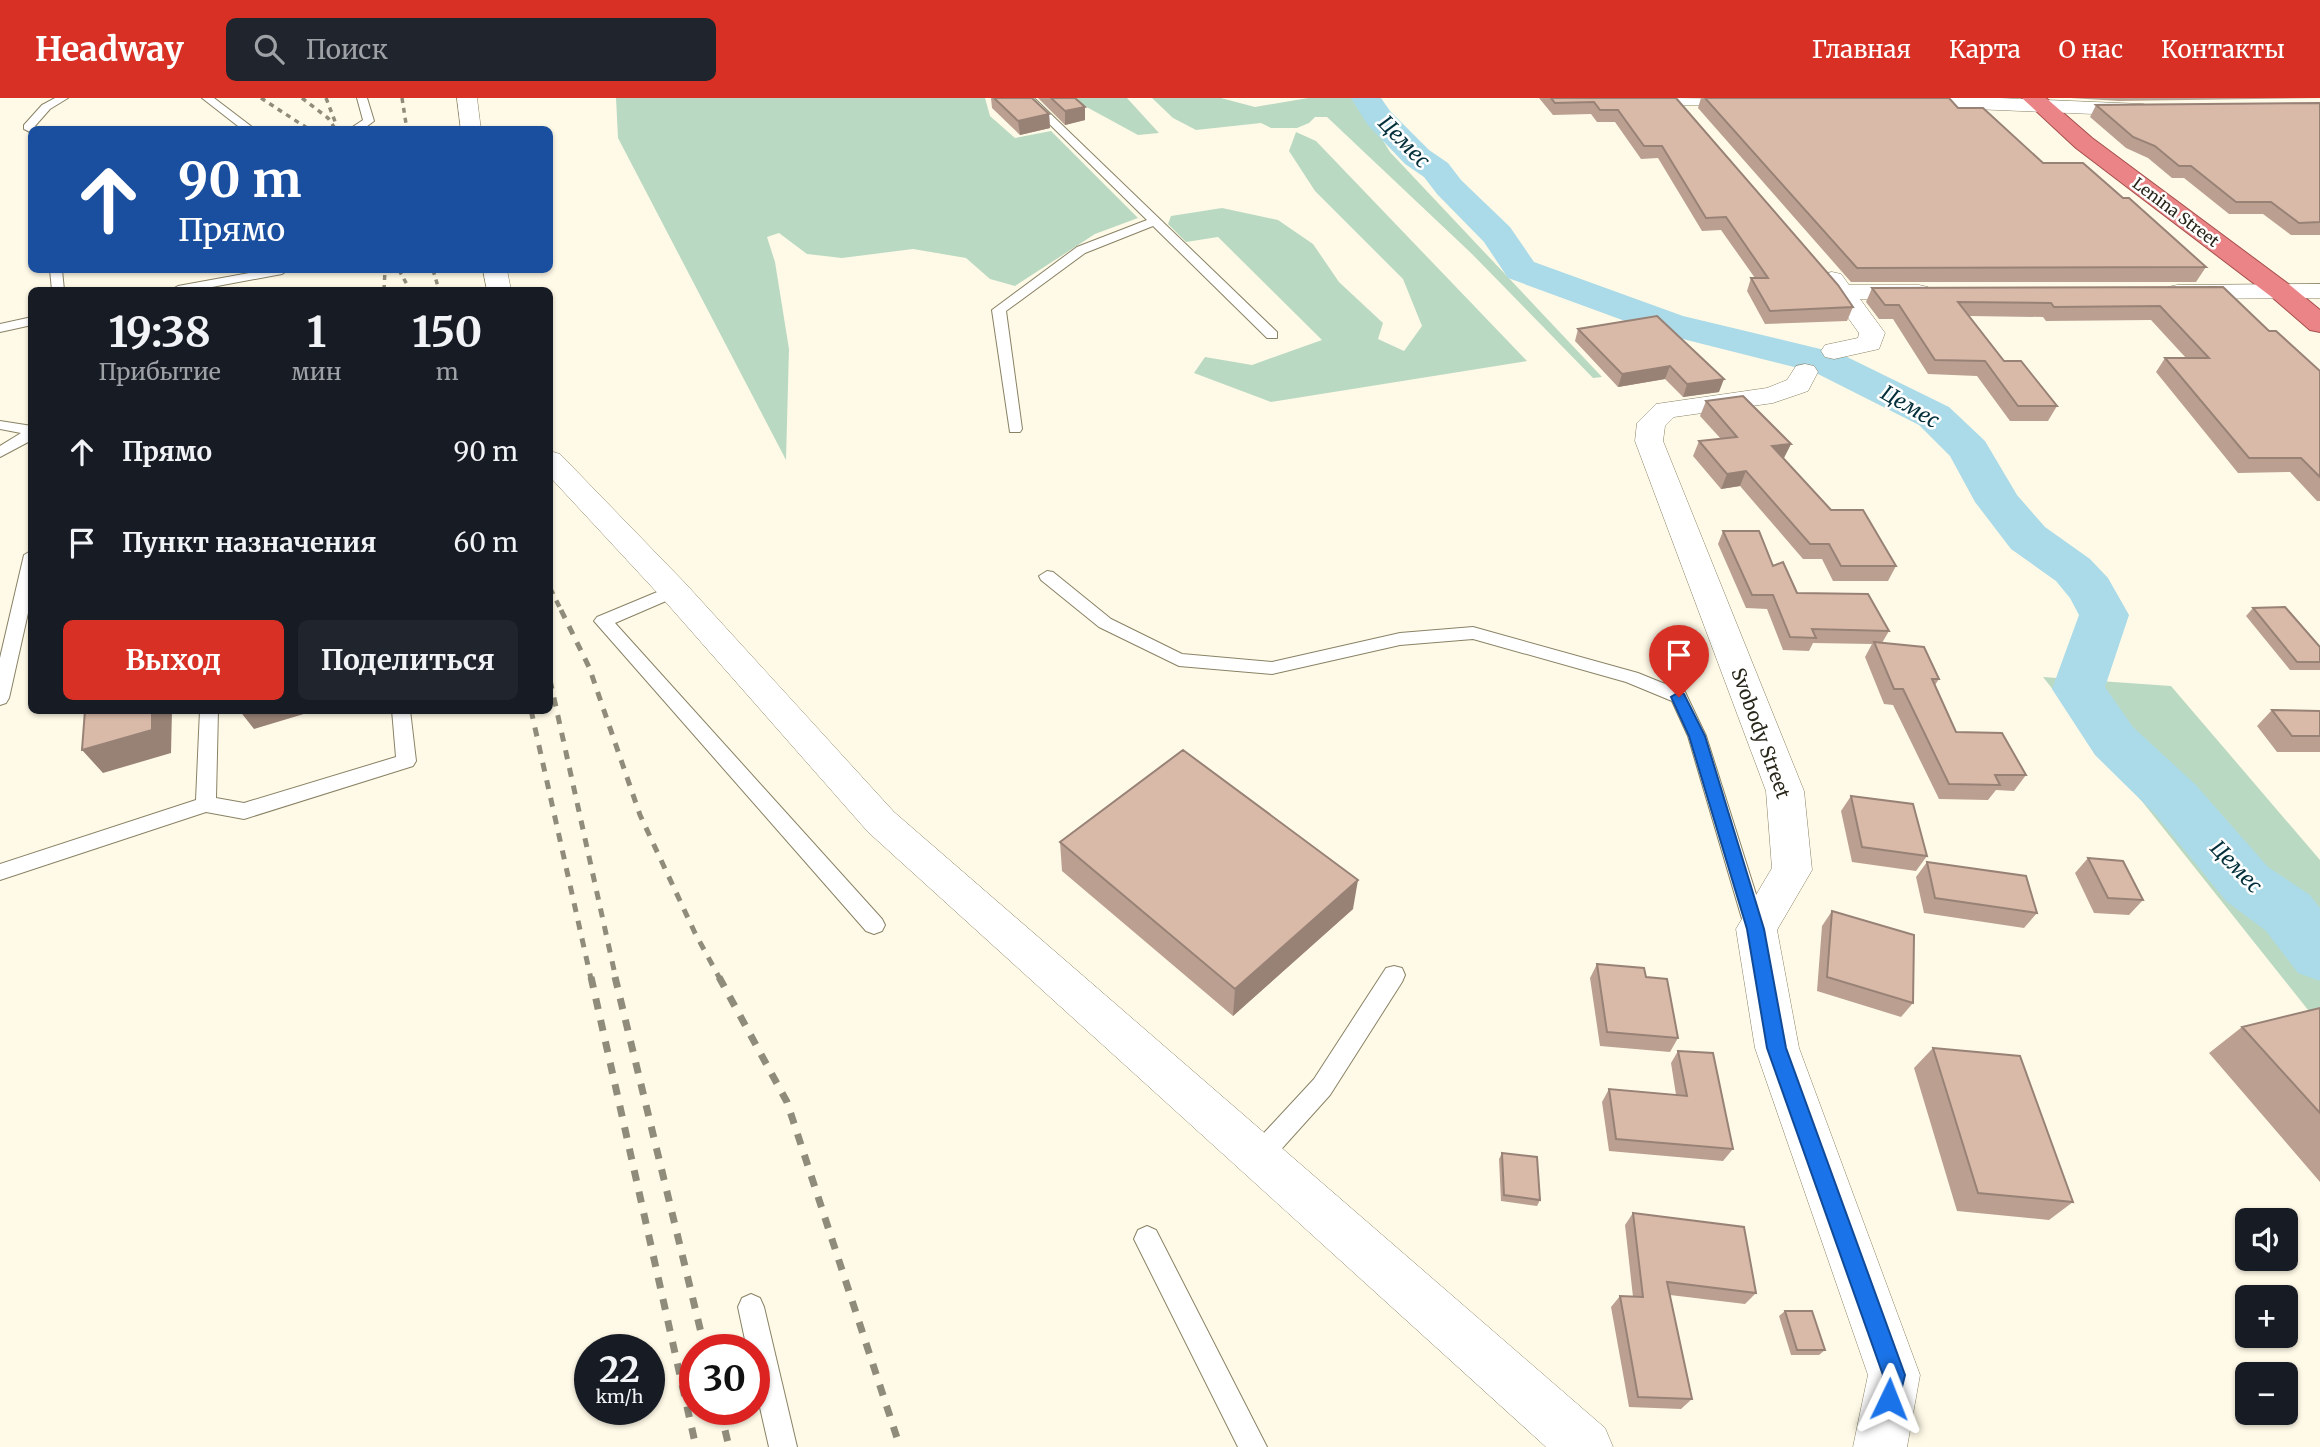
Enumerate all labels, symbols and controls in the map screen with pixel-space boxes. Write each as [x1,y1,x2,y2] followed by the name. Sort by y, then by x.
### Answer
[226,18,716,81] search box
[35,29,184,70] text: Headway
[250,30,288,68] icon: search
[306,33,388,66] text: Поиск
[1812,34,1911,65] text: Главная
[1949,34,2021,65] text: Карта
[2059,34,2123,65] text: О нас
[2161,34,2285,65] text: Контакты
[1373,110,1436,174] water label: Цемес
[178,149,302,210] text: 90 m
[63,154,154,245] icon: ahead
[2129,173,2224,251] street label: Lenina Street
[178,210,285,250] text: Прямо
[108,306,211,358] text: 19:38
[307,306,326,358] text: 1
[412,306,482,358] text: 150
[99,357,221,386] text: Прибытие
[291,357,342,386] text: мин
[436,357,459,386] text: m
[1876,379,1945,434] water label: Цемес
[63,433,101,471] icon: ahead
[122,435,212,468] text: Прямо
[454,435,518,468] text: 90 m
[63,524,101,562] icon: arrive
[122,526,376,559] text: Пункт назначения
[454,526,518,559] text: 60 m
[63,620,284,700] button: Выход
[298,620,518,700] button: Поделиться
[1649,625,1709,697] pin
[1660,636,1698,674] icon: arrive
[1726,664,1796,802] street label: Svobody Street
[2205,835,2268,899] water label: Цемес
[2235,1208,2298,1425] map controls
[2235,1208,2298,1271] button: sound
[2235,1285,2298,1348] button: +
[679,1334,770,1425] speed limit sign: 30
[599,1348,640,1392] text: 22
[1852,1362,1926,1436] position arrow
[2235,1362,2298,1425] button: −
[596,1385,643,1408] text: km/h

